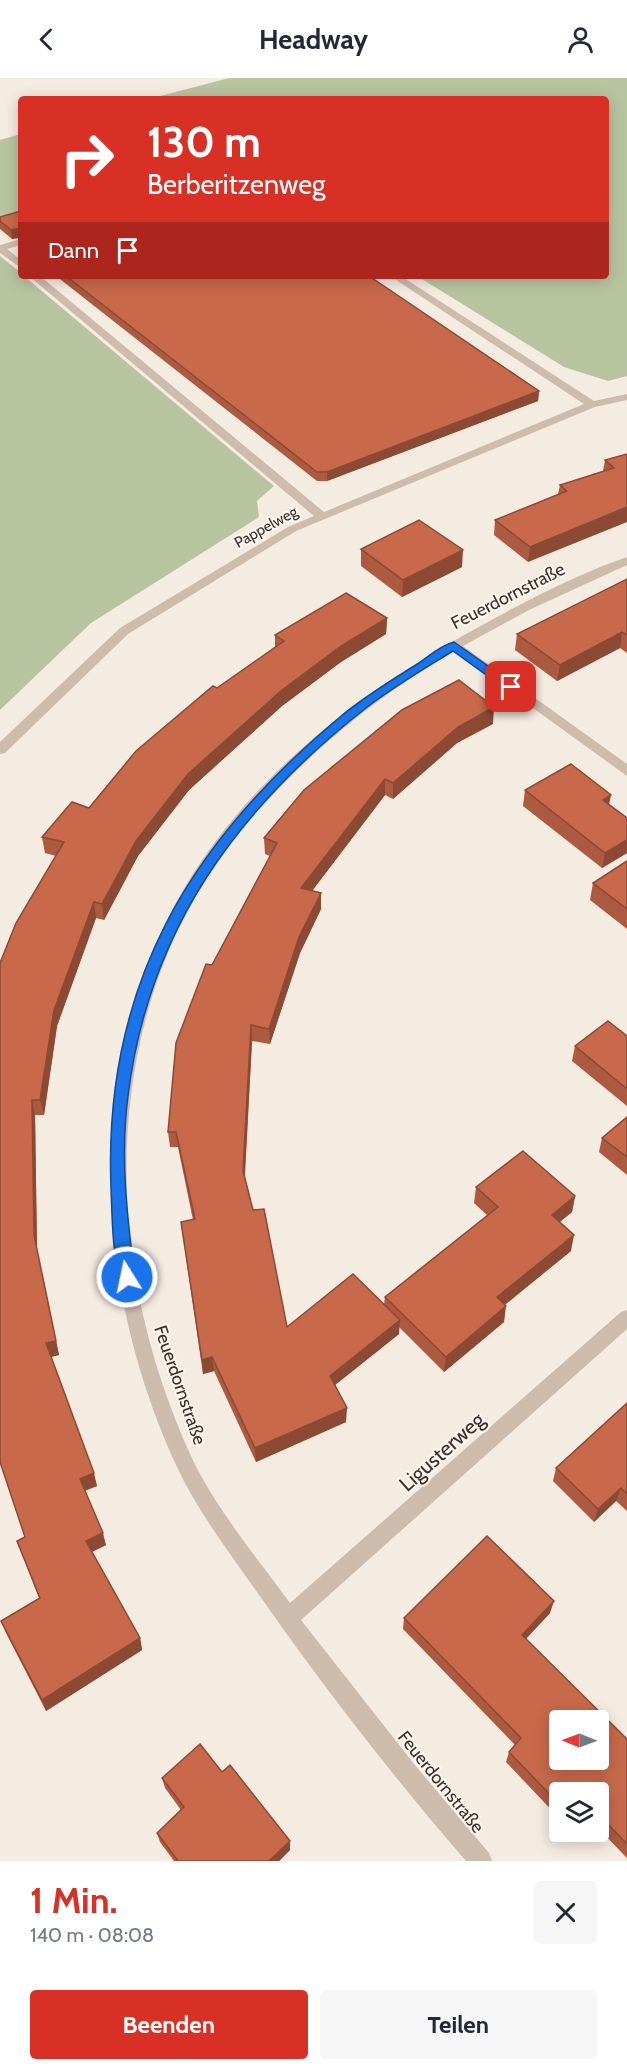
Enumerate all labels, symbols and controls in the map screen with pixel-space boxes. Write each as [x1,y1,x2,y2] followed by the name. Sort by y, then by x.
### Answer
[30,23,63,56] icon: back
[259,23,368,56] text: Headway
[564,23,597,56] icon: person
[147,116,261,168] text: 130 m
[48,120,126,198] icon: right
[147,168,325,201] text: Berberitzenweg
[111,234,144,267] icon: arrive
[48,237,99,264] text: Dann
[231,502,301,552] street label: Pappelweg
[447,558,569,634] street label: Feuerdornstraße
[485,661,536,712] pin
[494,670,527,703] icon: arrive
[95,1245,159,1309] position arrow
[149,1322,211,1448] street label: Feuerdornstraße
[394,1407,490,1496] street label: Ligusterweg
[549,1710,609,1770] north arrow
[549,1710,609,1842] map controls
[393,1727,489,1837] street label: Feuerdornstraße
[549,1782,609,1842] button: layers
[30,1878,118,1922] text: 1 Min.
[534,1881,597,1944] button: close
[30,1923,154,1947] text: 140 m · 08:08
[30,1990,308,2059] button: Beenden
[320,1990,597,2059] button: Teilen

